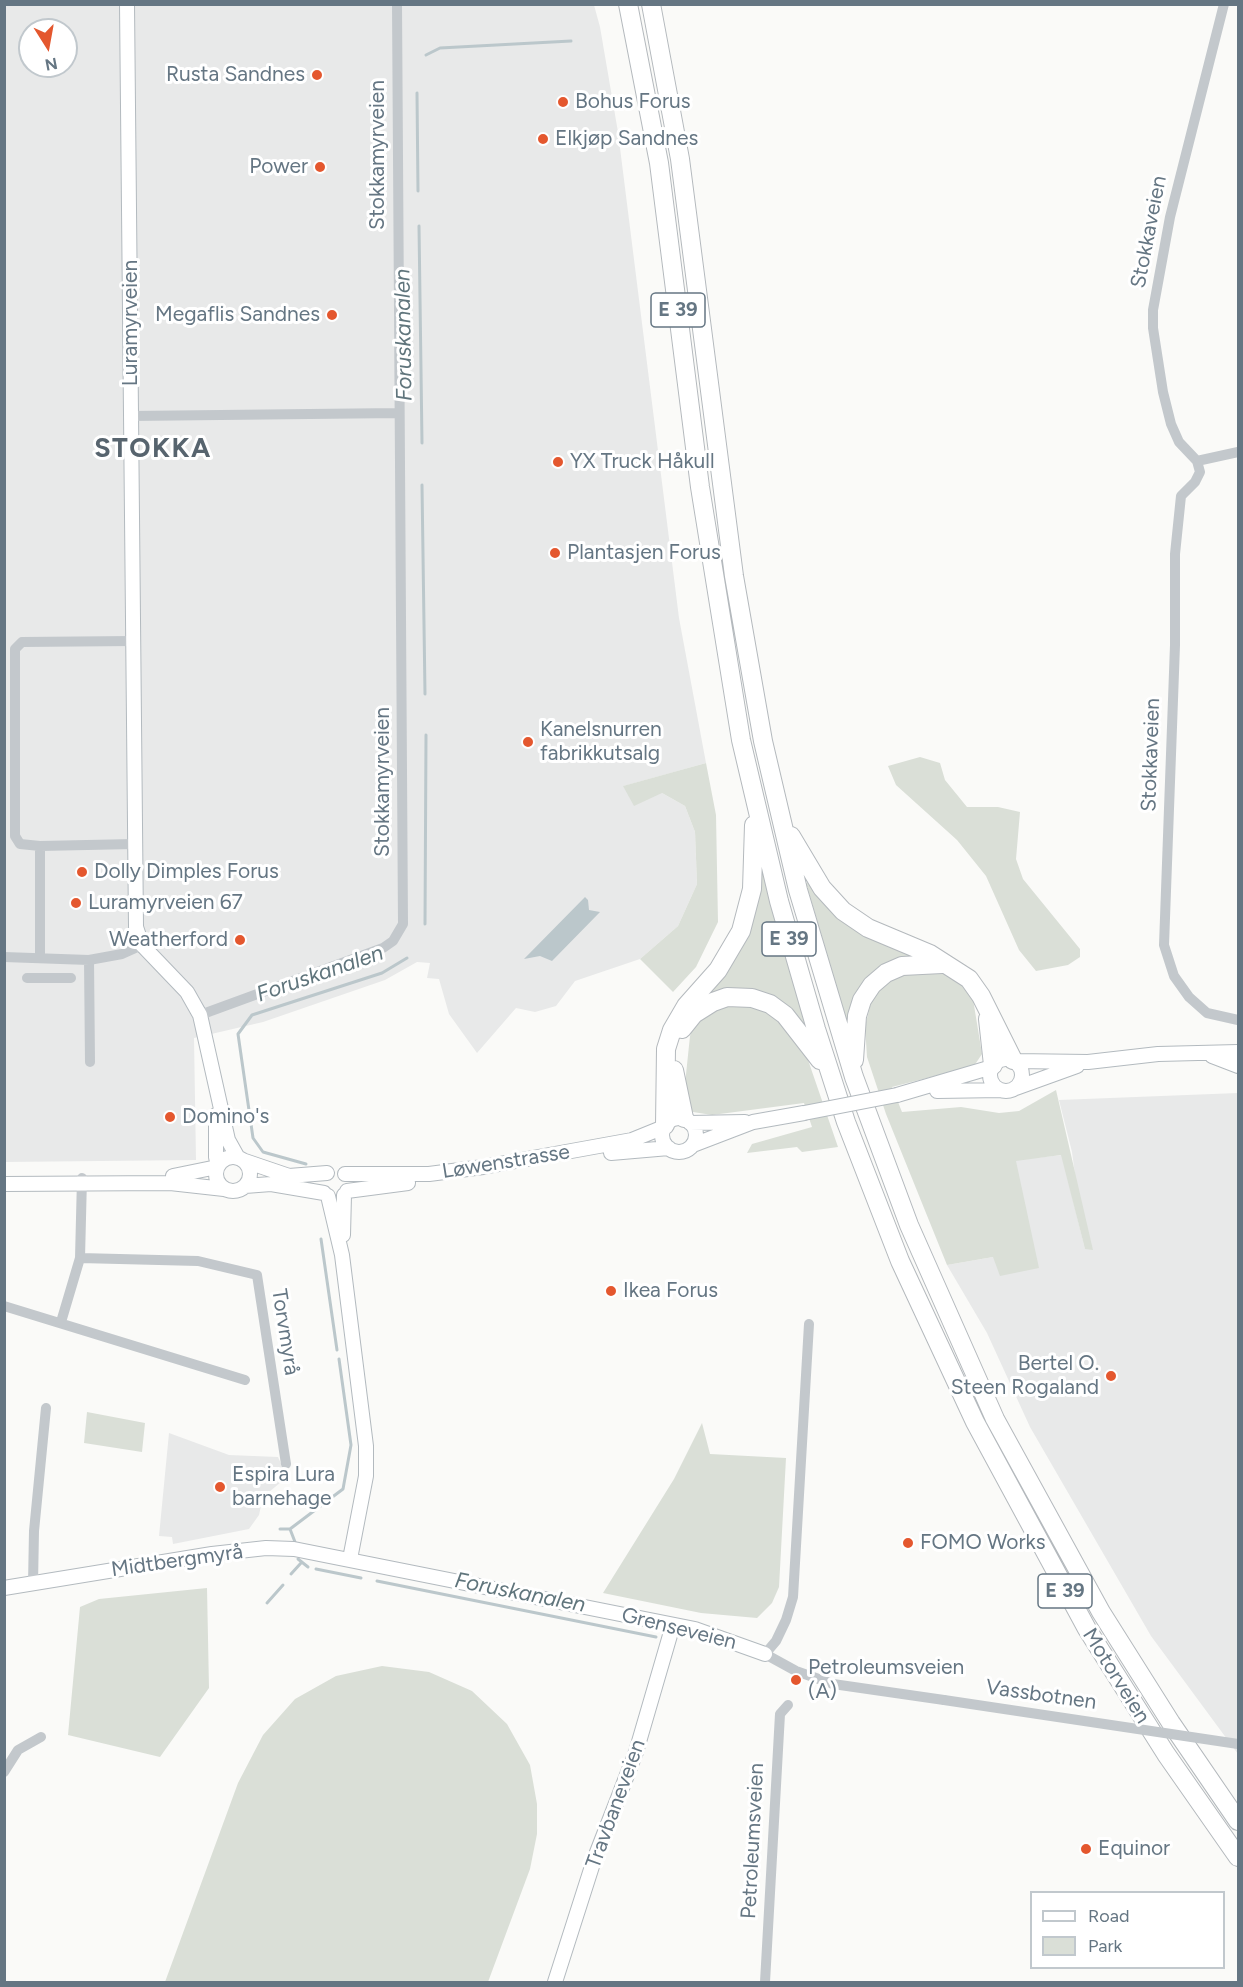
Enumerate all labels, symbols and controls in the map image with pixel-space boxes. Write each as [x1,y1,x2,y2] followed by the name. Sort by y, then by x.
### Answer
[18,18,78,78] north arrow
[43,54,59,75] text: N
[166,62,305,88] place label: Rusta Sandnes
[310,68,324,82] marker: Rusta Sandnes
[365,80,391,230] street label: Stokkamyrveien
[575,89,690,115] place label: Bohus Forus
[556,95,570,109] marker: Bohus Forus
[555,126,698,152] place label: Elkjøp Sandnes
[536,132,550,146] marker: Elkjøp Sandnes
[249,154,308,180] place label: Power
[313,160,327,174] marker: Power
[1126,174,1172,290] street label: Stokkaveien
[118,260,144,386] street label: Luramyrveien
[390,269,418,401] water label: Foruskanalen
[651,293,705,327] road number: E 39
[155,302,320,328] place label: Megaflis Sandnes
[325,308,339,322] marker: Megaflis Sandnes
[94,433,212,465] district label: STOKKA
[570,449,715,475] place label: YX Truck Håkull
[551,455,565,469] marker: YX Truck Håkull
[567,540,721,566] place label: Plantasjen Forus
[548,546,562,560] marker: Plantasjen Forus
[1136,698,1166,812] street label: Stokkaveien
[370,707,396,857] street label: Stokkamyrveien
[540,717,662,767] place label: Kanelsnurren fabrikkutsalg
[521,735,535,749] marker: Kanelsnurren fabrikkutsalg
[94,859,279,885] place label: Dolly Dimples Forus
[75,865,89,879] marker: Dolly Dimples Forus
[88,890,243,916] place label: Luramyrveien 67
[69,896,83,910] marker: Luramyrveien 67
[762,922,816,956] road number: E 39
[109,927,228,953] place label: Weatherford
[233,933,247,947] marker: Weatherford
[253,940,387,1008] water label: Foruskanalen
[182,1104,269,1130] place label: Domino's
[163,1110,177,1124] marker: Domino's
[440,1139,572,1185] street label: Løwenstrasse
[623,1278,718,1304] place label: Ikea Forus
[604,1284,618,1298] marker: Ikea Forus
[266,1287,304,1377] street label: Torvmyrå
[951,1351,1099,1401] place label: Bertel O. Steen Rogaland
[1104,1369,1118,1383] marker: Bertel O. Steen Rogaland
[232,1462,335,1512] place label: Espira Lura barnehage
[213,1480,227,1494] marker: Espira Lura barnehage
[920,1530,1046,1556] place label: FOMO Works
[901,1536,915,1550] marker: FOMO Works
[110,1539,244,1583] street label: Midtbergmyrå
[452,1567,588,1619] water label: Foruskanalen
[1038,1574,1092,1608] road number: E 39
[619,1603,739,1655] street label: Grenseveien
[1077,1624,1155,1728] street label: Motorveien
[808,1655,964,1705] place label: Petroleumsveien (A)
[789,1673,803,1687] marker: Petroleumsveien (A)
[984,1675,1098,1715] street label: Vassbotnen
[581,1736,651,1872] street label: Travbaneveien
[736,1762,770,1920] street label: Petroleumsveien
[1098,1836,1170,1862] place label: Equinor
[1079,1842,1093,1856] marker: Equinor
[1030,1891,1225,1969] legend
[1088,1905,1129,1927] text: Road
[1088,1935,1122,1957] text: Park

